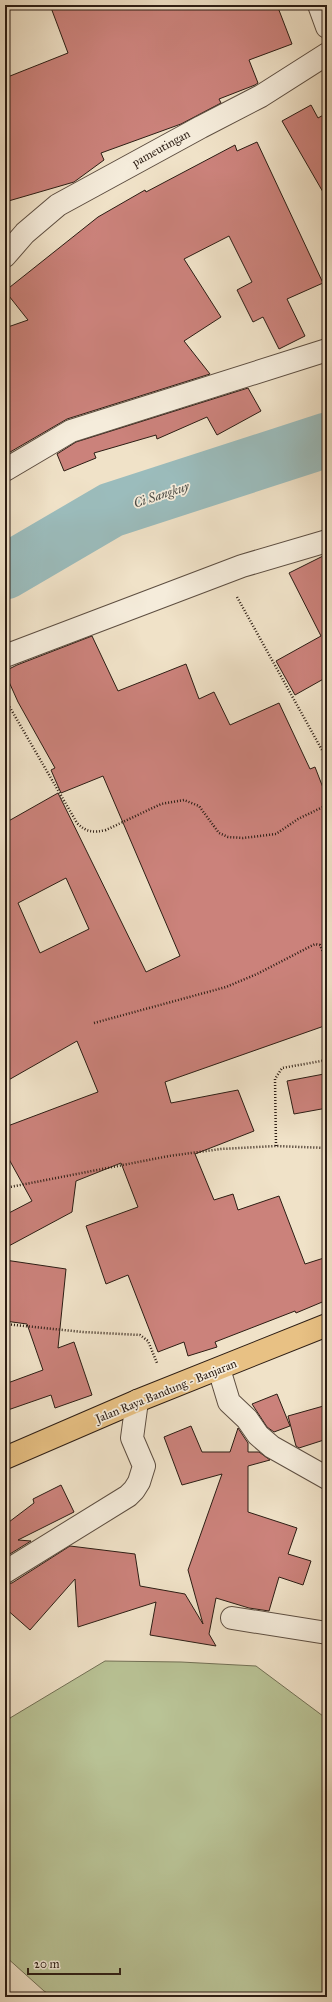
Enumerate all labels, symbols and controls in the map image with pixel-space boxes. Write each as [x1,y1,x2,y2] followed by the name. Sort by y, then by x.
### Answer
[129,126,193,171] street label: pameutingan
[131,478,192,511] water label: Ci Sangkuy
[91,1356,240,1427] street label: Jalan Raya Bandung - Banjaran
[28,1950,120,1976] scale bar
[34,1957,60,1971] text: 20 m

